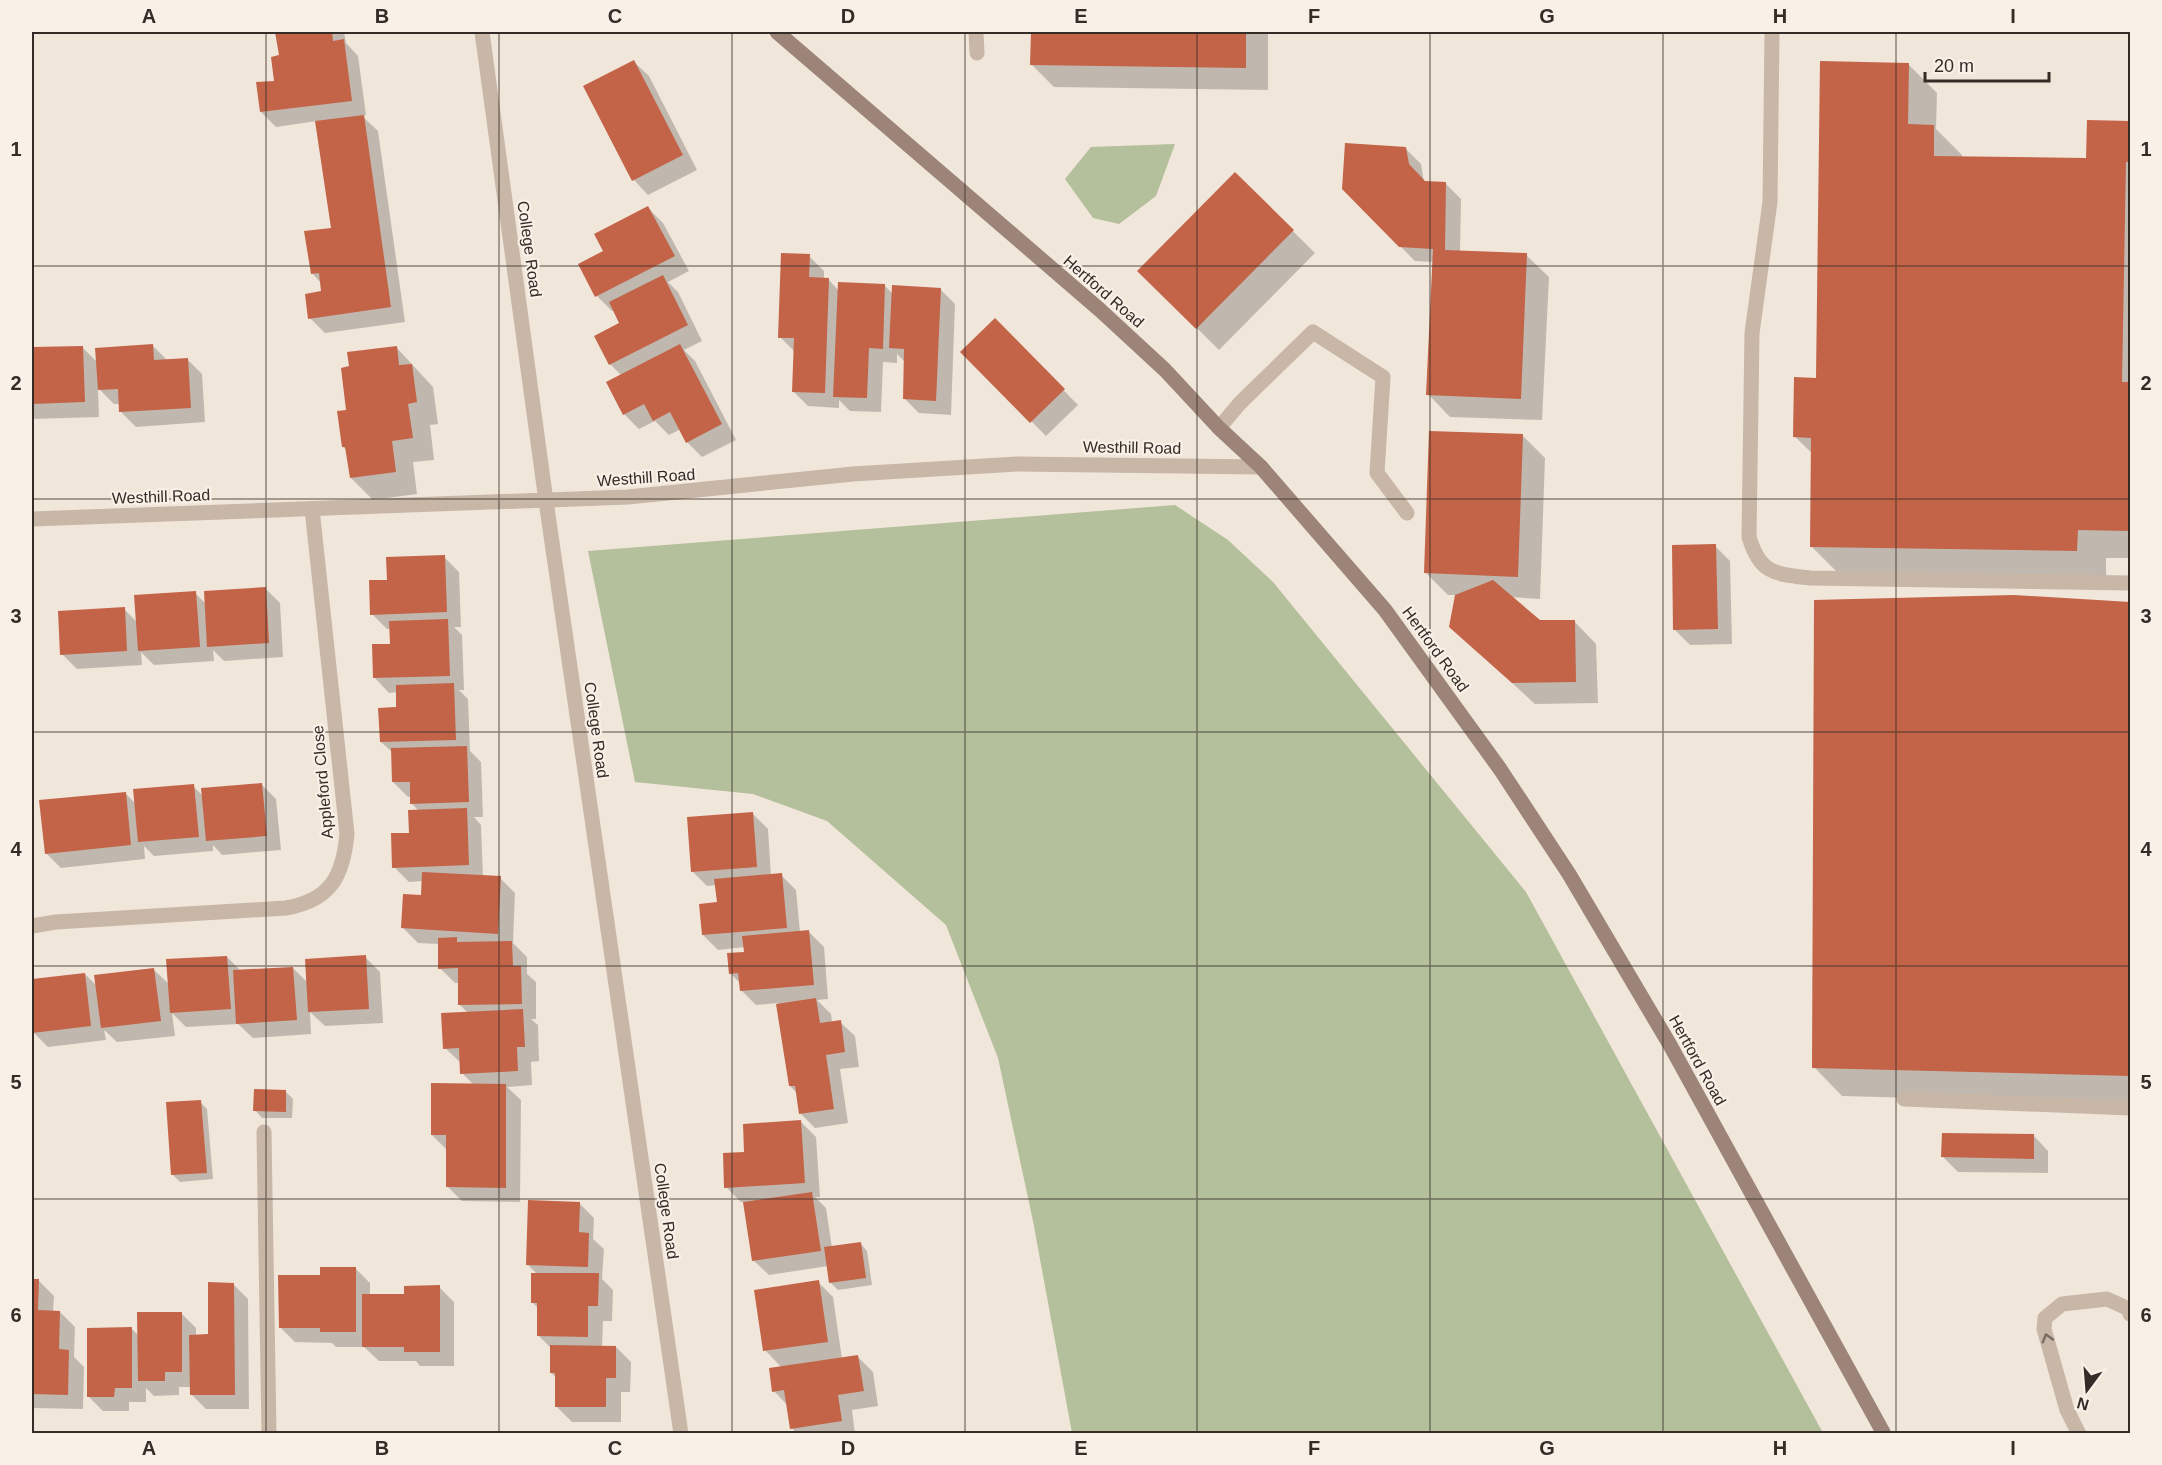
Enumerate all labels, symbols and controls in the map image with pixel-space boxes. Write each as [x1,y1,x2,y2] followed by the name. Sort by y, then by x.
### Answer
[142,5,156,27] text: A
[375,5,389,27] text: B
[608,5,622,27] text: C
[841,5,855,27] text: D
[1074,5,1088,27] text: E
[1308,5,1320,27] text: F
[1539,5,1555,27] text: G
[1773,5,1787,27] text: H
[2010,5,2016,27] text: I
[1925,45,2050,83] scale bar
[1934,56,1974,76] text: 20 m
[10,138,22,160] text: 1
[2140,138,2152,160] text: 1
[514,200,545,298] street label: College Road
[1060,252,1147,331] street label: Hertford Road
[10,372,22,394] text: 2
[2140,372,2152,394] text: 2
[1083,438,1181,457] street label: Westhill Road
[596,466,696,489] street label: Westhill Road
[112,486,210,507] street label: Westhill Road
[1399,604,1472,695] street label: Hertford Road
[10,605,22,627] text: 3
[2140,605,2152,627] text: 3
[581,681,612,779] street label: College Road
[309,724,336,839] street label: Appleford Close
[10,838,22,860] text: 4
[2140,838,2152,860] text: 4
[1666,1012,1729,1108] street label: Hertford Road
[10,1071,22,1093] text: 5
[2140,1071,2152,1093] text: 5
[651,1162,682,1260] street label: College Road
[10,1304,22,1326] text: 6
[2140,1304,2152,1326] text: 6
[2042,1334,2054,1344] one-way arrow
[2057,1360,2117,1420] north arrow
[2075,1394,2091,1414] text: N
[142,1437,156,1459] text: A
[375,1437,389,1459] text: B
[608,1437,622,1459] text: C
[841,1437,855,1459] text: D
[1074,1437,1088,1459] text: E
[1308,1437,1320,1459] text: F
[1539,1437,1555,1459] text: G
[1773,1437,1787,1459] text: H
[2010,1437,2016,1459] text: I

